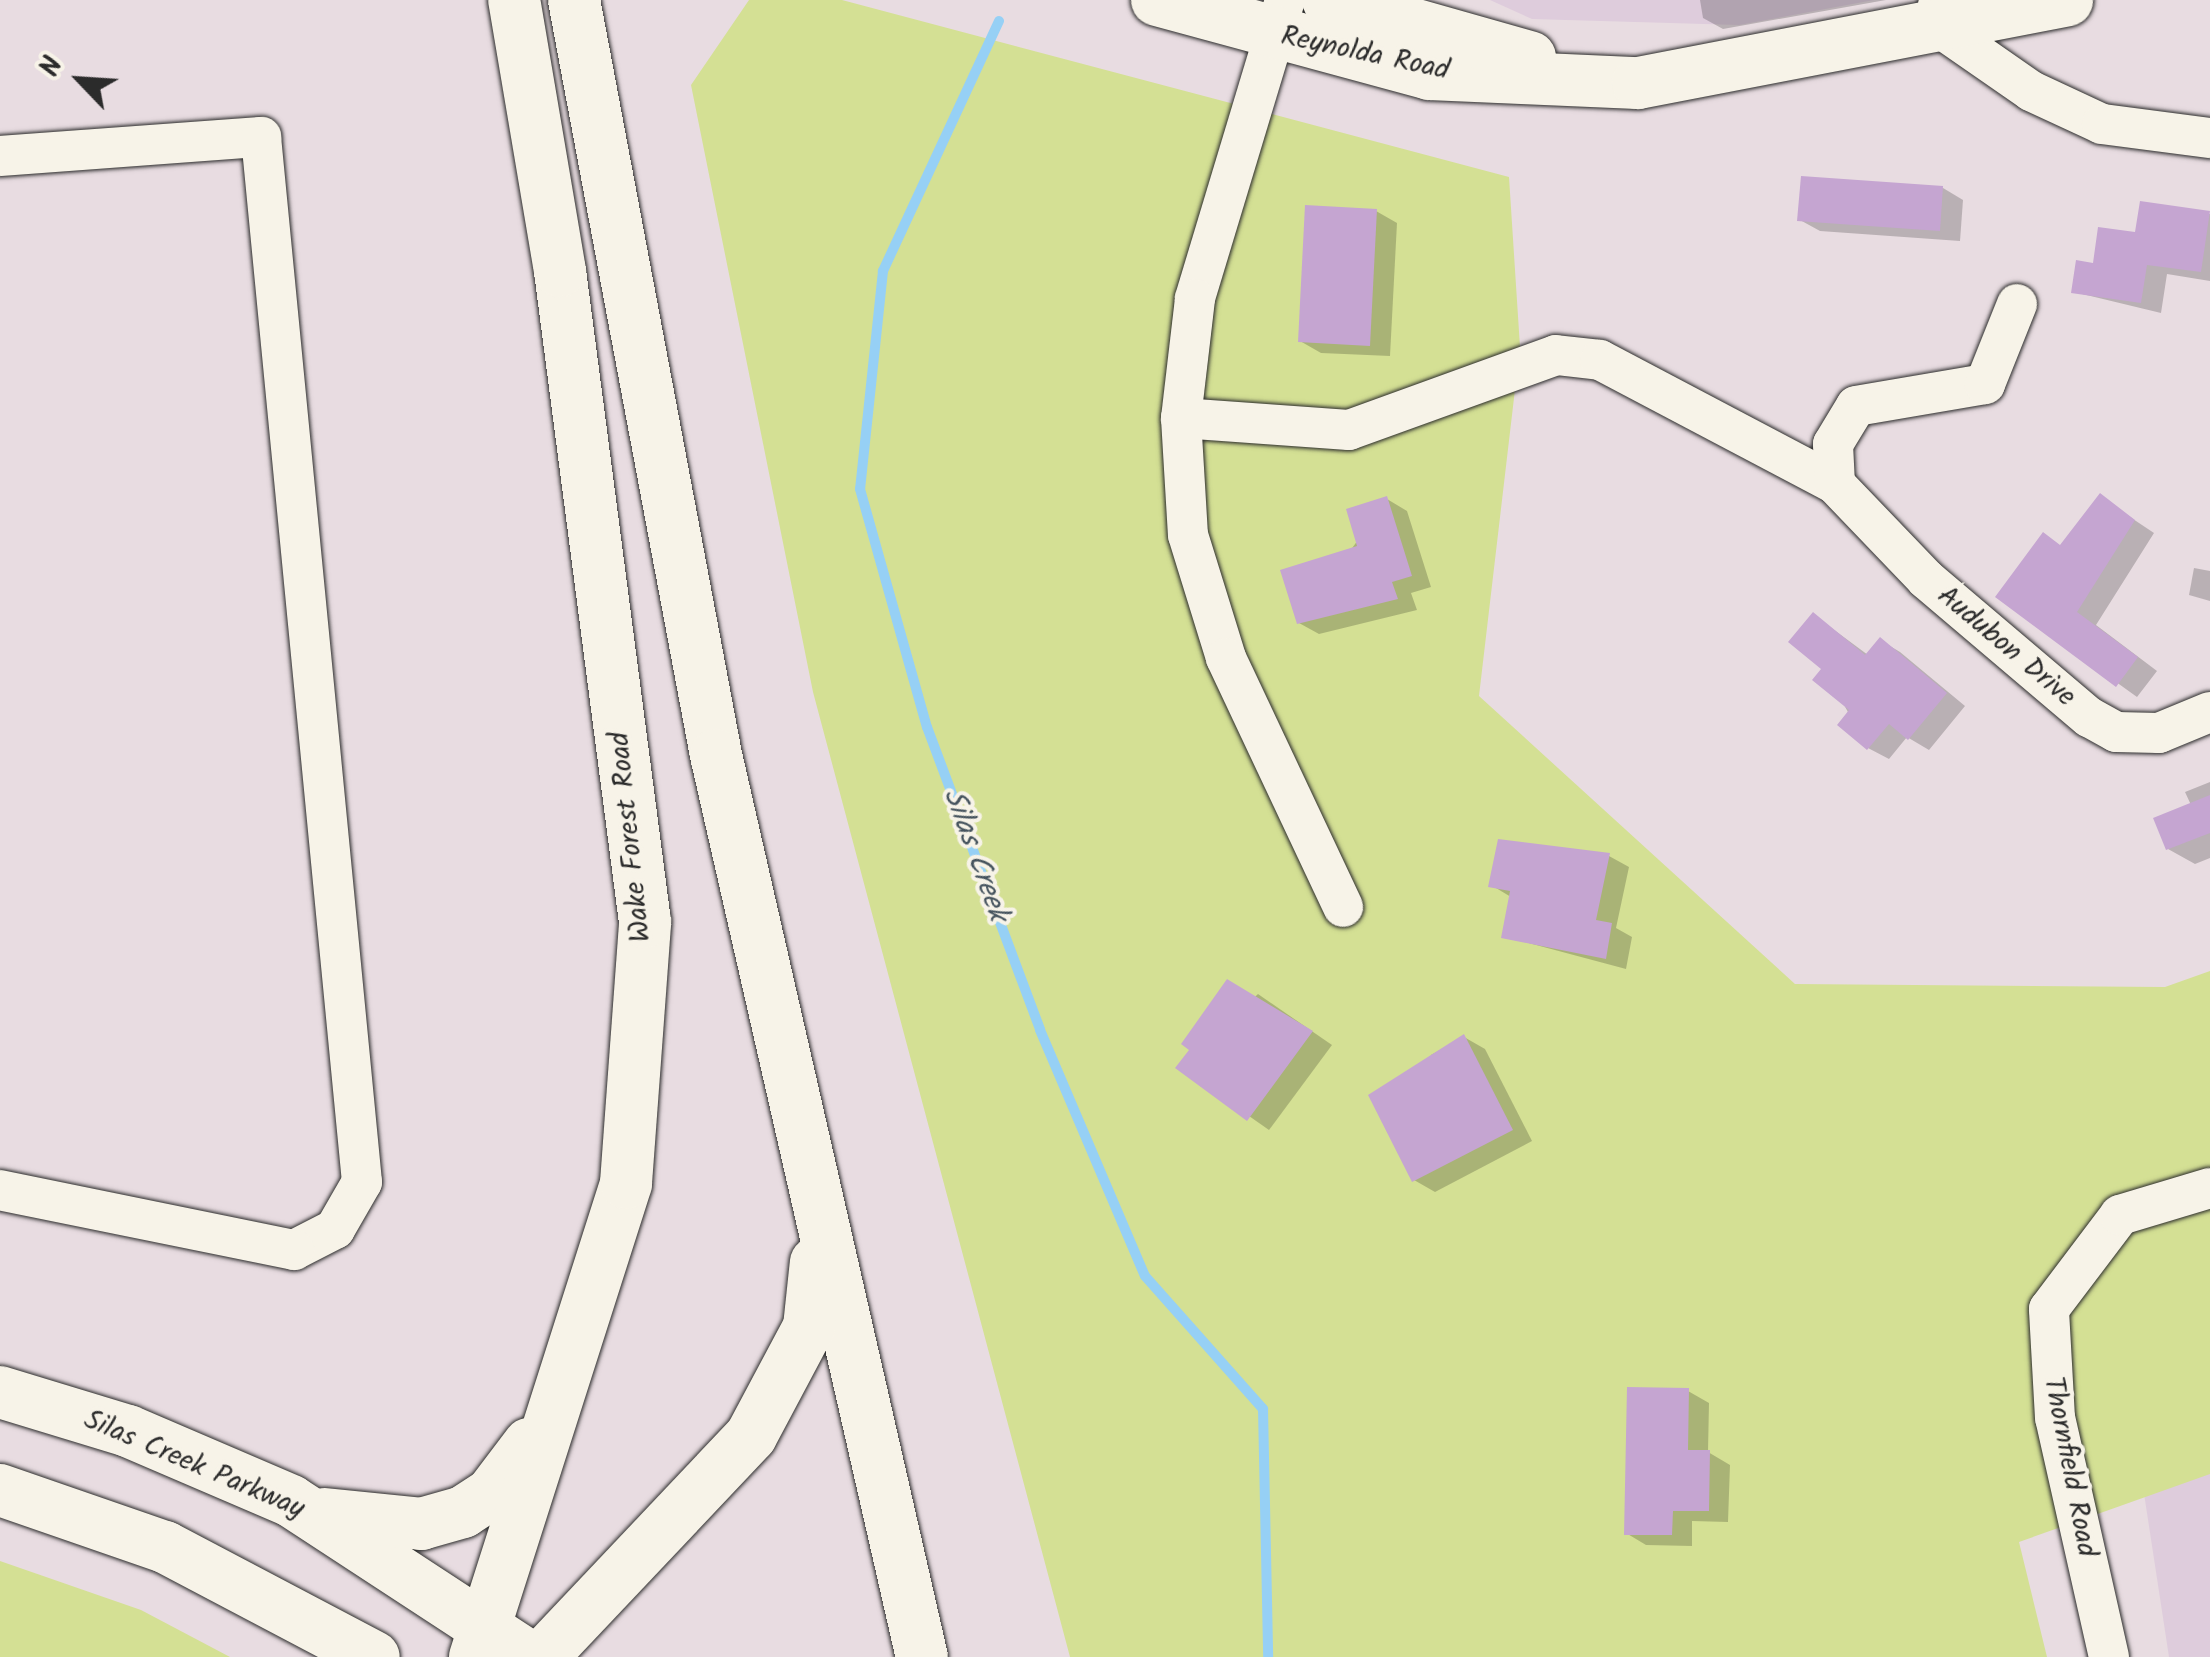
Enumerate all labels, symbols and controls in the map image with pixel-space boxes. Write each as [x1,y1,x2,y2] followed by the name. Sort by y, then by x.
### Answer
[1278,20,1452,88] street label: Reynolda Road
[30,30,130,130] north arrow
[28,50,76,85] text: N
[1930,580,2082,714] street label: Audubon Drive
[603,730,659,944] street label: Wake Forest Road
[934,784,1016,926] water label: Silas Creek
[2035,1374,2103,1560] street label: Thornfield Road
[79,1403,309,1527] street label: Silas Creek Parkway

